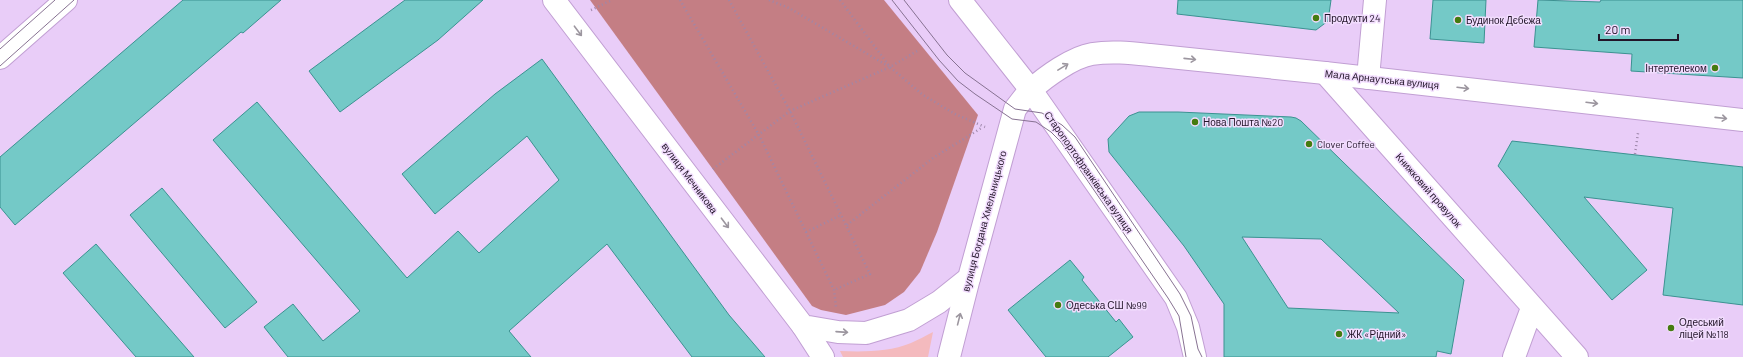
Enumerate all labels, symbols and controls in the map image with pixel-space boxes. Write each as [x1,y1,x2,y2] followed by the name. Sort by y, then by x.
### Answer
[1324,12,1380,24] place label: Продукти 24
[1311,13,1321,23] marker: Продукти 24
[1466,14,1541,26] place label: Будинок Дєбєжа
[1453,15,1463,25] marker: Будинок Дєбєжа
[1599,16,1678,42] scale bar
[1605,22,1631,36] text: 20 m
[573,25,582,36] one-way arrow
[1183,55,1196,63] one-way arrow
[1645,62,1707,74] place label: Інтертелеком
[1057,63,1069,71] one-way arrow
[1710,63,1720,73] marker: Інтертелеком
[1324,67,1440,91] street label: Мала Арнаутська вулиця
[1456,85,1469,92] one-way arrow
[1585,100,1598,107] one-way arrow
[1042,109,1136,235] street label: Старопортофранківська вулиця
[1714,114,1727,122] one-way arrow
[1203,116,1283,128] place label: Нова Пошта №20
[1190,117,1200,127] marker: Нова Пошта №20
[1317,138,1375,150] place label: Clover Coffee
[1304,139,1314,149] marker: Clover Coffee
[660,140,721,216] street label: вулиця Мечникова
[959,149,1009,293] street label: вулиця Богдана Хмельницького
[1393,150,1465,230] street label: Книжковий провулок
[720,218,729,229] one-way arrow
[1066,299,1147,311] place label: Одеська СШ №99
[1053,300,1063,310] marker: Одеська СШ №99
[955,313,963,326] one-way arrow
[1679,316,1729,340] place label: Одеський ліцей №118
[1666,323,1676,333] marker: Одеський ліцей №118
[835,328,848,335] one-way arrow
[1347,328,1406,340] place label: ЖК «Рідний»
[1334,329,1344,339] marker: ЖК «Рідний»

